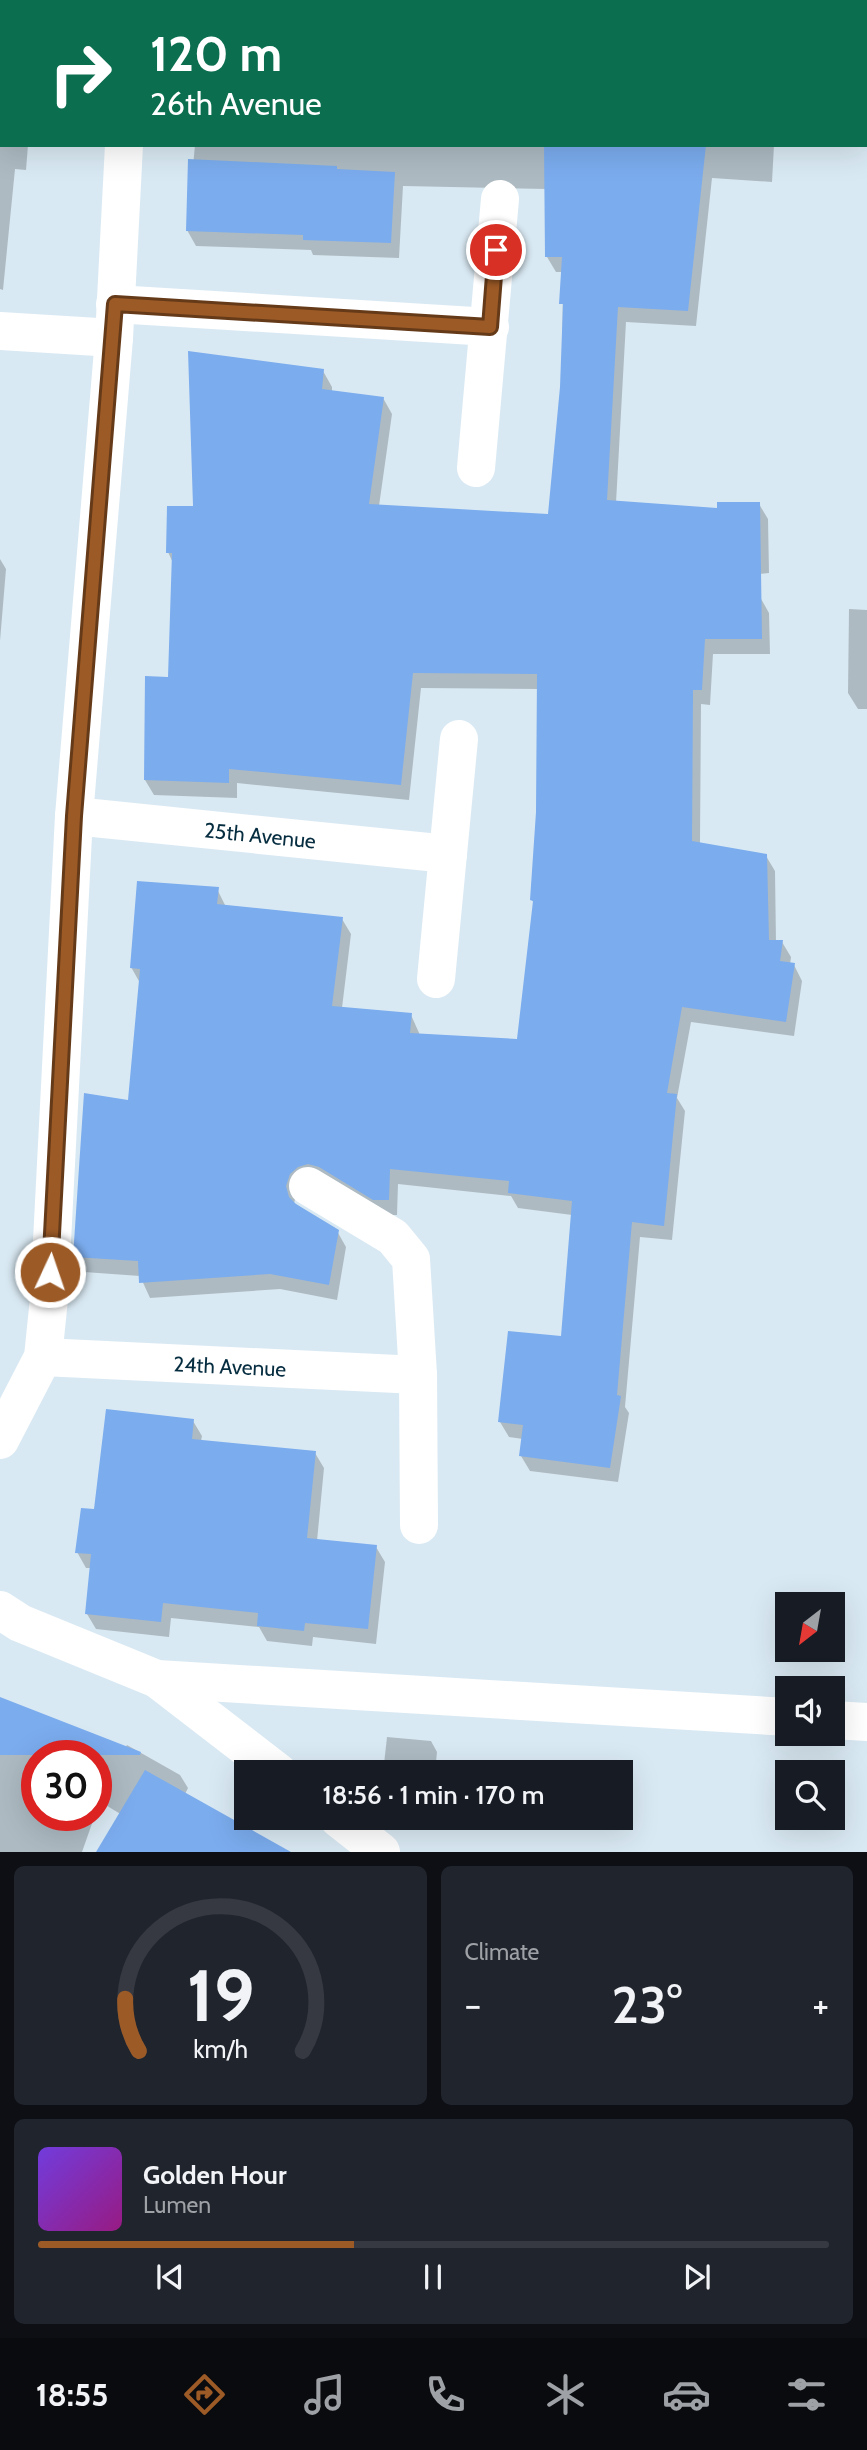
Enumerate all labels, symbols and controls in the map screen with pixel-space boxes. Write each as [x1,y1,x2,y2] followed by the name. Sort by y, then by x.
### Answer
[150,24,282,83] text: 120 m
[35,28,126,119] icon: right
[150,84,322,123] text: 26th Avenue
[466,220,526,280] pin
[477,231,515,269] icon: arrive
[203,817,317,853] street label: 25th Avenue
[13,1235,87,1309] position arrow
[173,1351,287,1381] street label: 24th Avenue
[775,1592,845,1662] north arrow
[775,1592,845,1830] map controls
[775,1676,845,1746] button: sound
[21,1740,112,1831] speed limit sign: 30
[775,1760,845,1830] button: search
[323,1779,544,1811] text: 18:56 · 1 min · 170 m
[465,1938,539,1966] text: Climate
[186,1952,254,2040] text: 19
[611,1973,682,2036] text: 23°
[465,1981,481,2028] text: −
[812,1981,829,2028] text: +
[193,2034,248,2064] text: km/h
[143,2159,286,2191] text: Golden Hour
[143,2191,211,2219] text: Lumen
[151,2258,189,2296] icon: previous
[414,2258,452,2296] icon: pause
[678,2258,716,2296] icon: next
[180,2370,229,2419] icon: directions
[300,2370,349,2419] icon: music
[421,2370,470,2419] icon: phone
[541,2370,590,2419] icon: climate
[662,2370,711,2419] icon: car
[782,2370,831,2419] icon: filters
[36,2375,108,2414] text: 18:55

